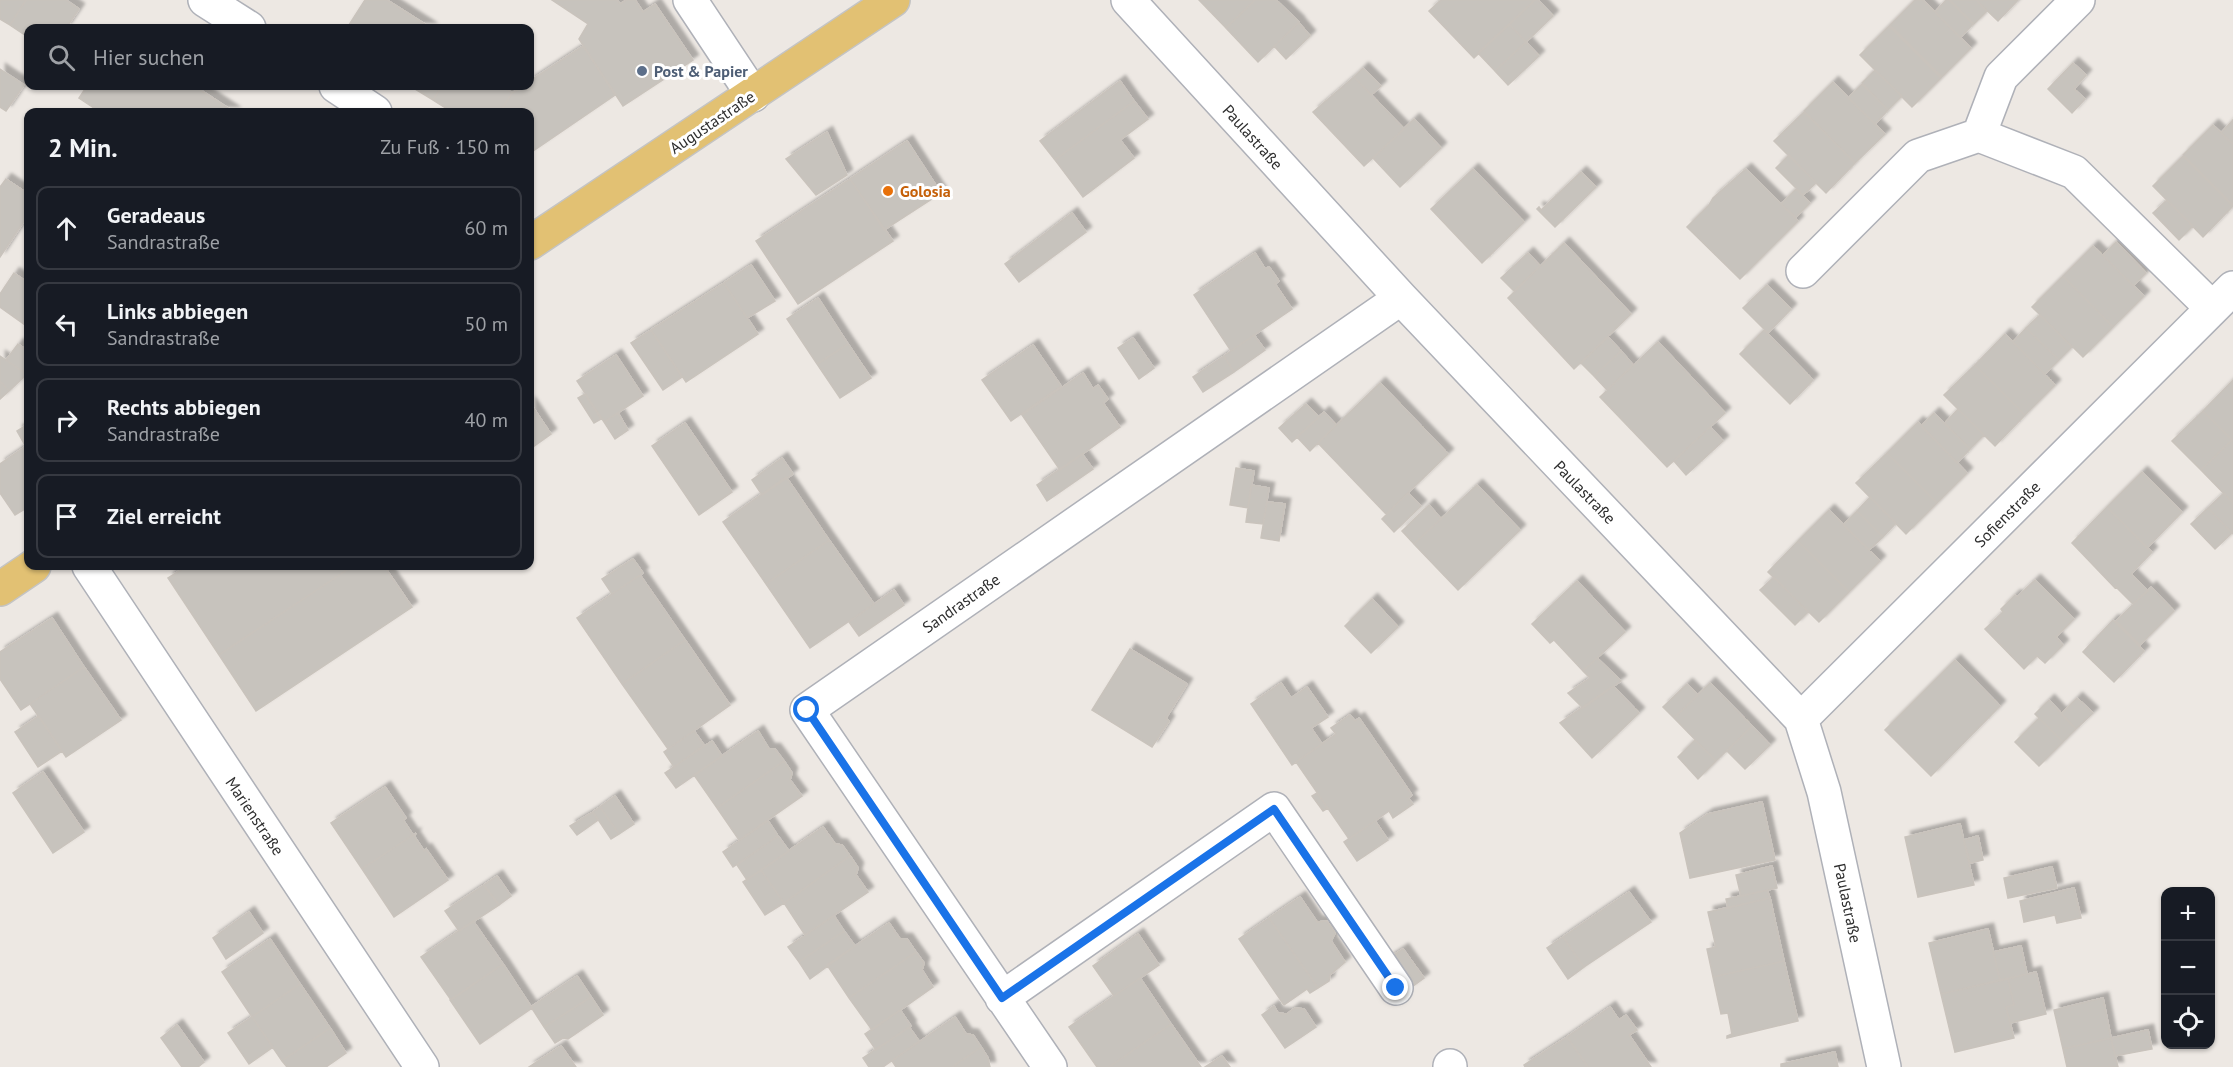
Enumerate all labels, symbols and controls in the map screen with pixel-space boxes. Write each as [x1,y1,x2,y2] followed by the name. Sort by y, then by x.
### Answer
[24,24,534,90] search box
[45,41,78,74] icon: search
[93,43,205,71] text: Hier suchen
[654,61,748,81] place label: Post & Papier
[635,64,649,78] marker: Post & Papier
[666,86,758,158] street label: Augustastraße
[1219,100,1287,174] street label: Paulastraße
[48,131,118,164] text: 2 Min.
[380,134,510,160] text: Zu Fuß · 150 m
[900,181,951,201] place label: Golosia
[881,184,895,198] marker: Golosia
[107,201,205,229] text: Geradeaus
[50,212,83,245] icon: ahead
[465,215,508,241] text: 60 m
[107,229,220,255] text: Sandrastraße
[107,297,248,325] text: Links abbiegen
[50,308,83,341] icon: left
[465,311,508,337] text: 50 m
[107,325,220,351] text: Sandrastraße
[107,393,261,421] text: Rechts abbiegen
[50,404,83,437] icon: right
[465,407,508,433] text: 40 m
[107,421,220,447] text: Sandrastraße
[1550,456,1620,528] street label: Paulastraße
[1970,477,2044,551] street label: Sofienstraße
[50,500,83,533] icon: arrive
[107,502,221,530] text: Ziel erreicht
[918,569,1004,637] street label: Sandrastraße
[793,696,819,722] route start
[221,773,289,859] street label: Marienstraße
[1830,861,1866,945] street label: Paulastraße
[2161,887,2215,1049] map controls
[2161,887,2215,941] button: +
[2161,941,2215,995] button: −
[1382,974,1408,1000] route end
[2161,995,2215,1049] button: locate

